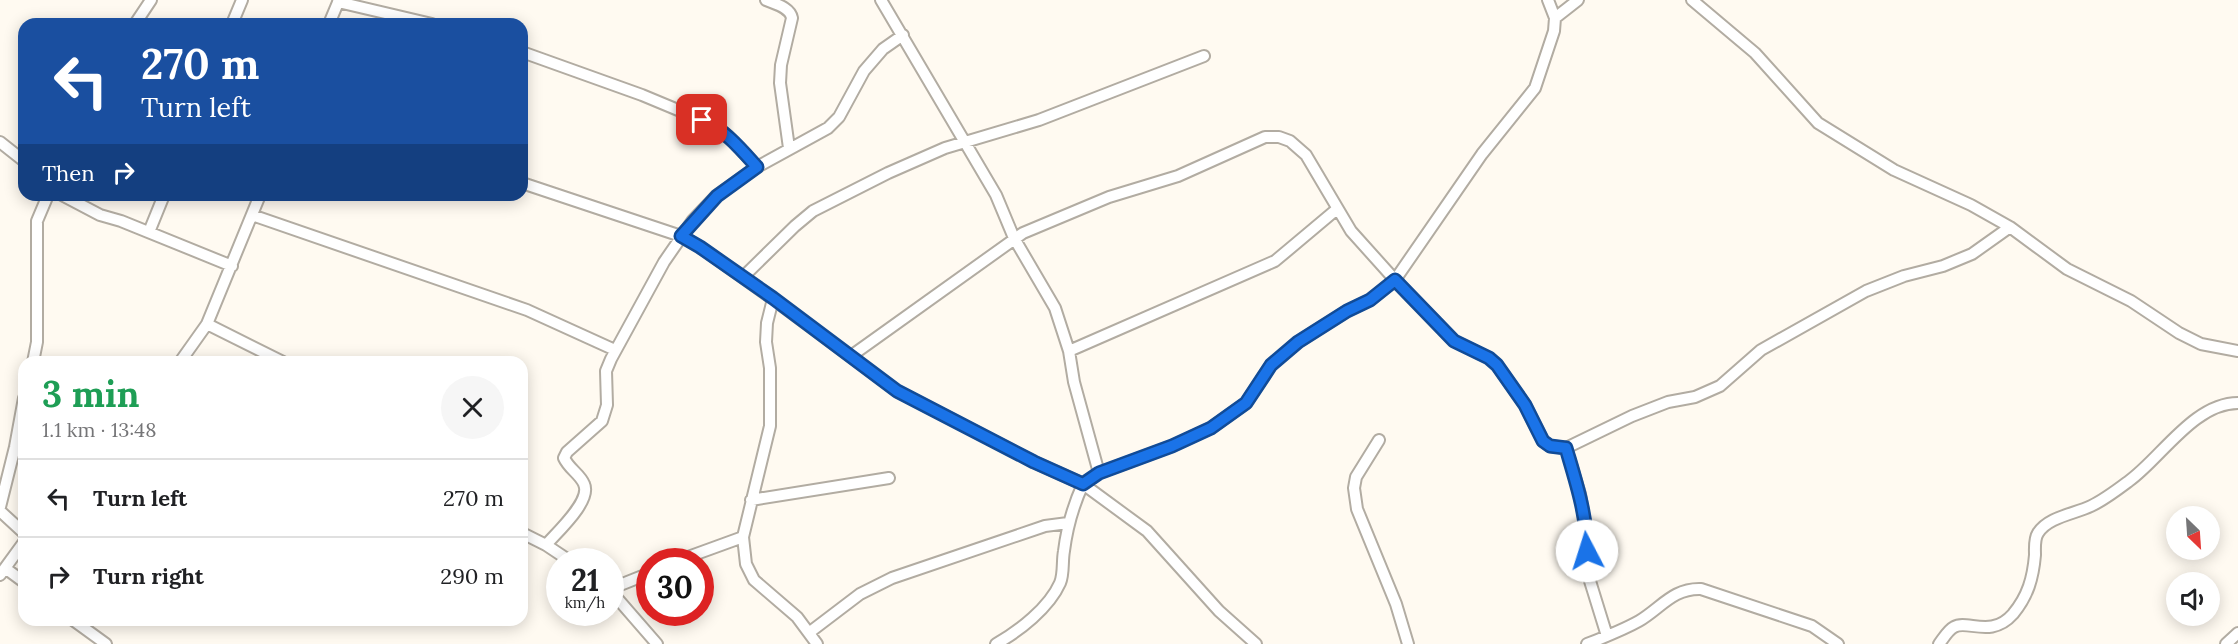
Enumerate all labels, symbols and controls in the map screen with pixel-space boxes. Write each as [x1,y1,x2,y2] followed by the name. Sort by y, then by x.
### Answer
[141,37,259,91] text: 270 m
[42,42,120,120] icon: left
[141,90,251,124] text: Turn left
[676,94,727,145] pin
[685,103,718,136] icon: arrive
[107,156,140,189] icon: right
[42,159,95,187] text: Then
[42,371,140,417] text: 3 min
[441,376,504,439] button: close
[42,417,156,442] text: 1.1 km · 13:48
[42,482,75,515] icon: left
[93,484,187,512] text: Turn left
[443,484,504,512] text: 270 m
[2166,506,2220,560] north arrow
[2166,506,2220,626] map controls
[1555,519,1619,583] position arrow
[636,548,714,626] speed limit sign: 30
[42,560,75,593] icon: right
[571,561,599,599] text: 21
[93,562,204,590] text: Turn right
[440,562,504,590] text: 290 m
[2166,572,2220,626] button: sound
[565,593,605,612] text: km/h

